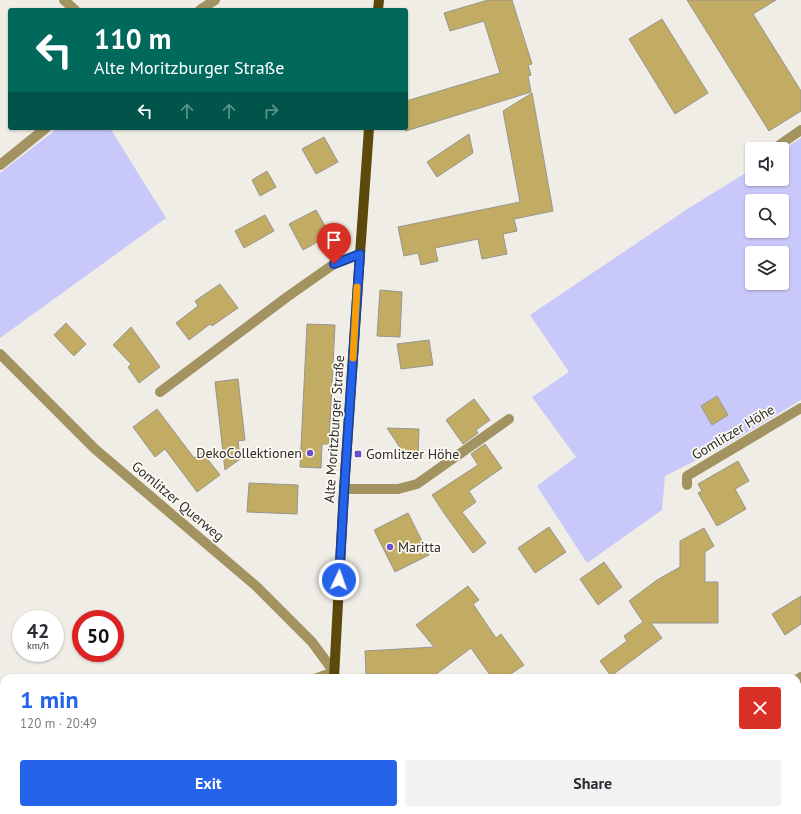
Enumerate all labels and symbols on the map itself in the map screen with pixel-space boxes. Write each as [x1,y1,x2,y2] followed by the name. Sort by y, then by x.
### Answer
[317,223,351,264] pin
[320,355,348,503] street label: Alte Moritzburger Straße
[688,400,778,464] street label: Gomlitzer Höhe
[196,444,302,462] place label: DekoCollektionen
[366,445,459,463] place label: Gomlitzer Höhe
[305,448,315,458] marker: DekoCollektionen
[353,449,363,459] marker: Gomlitzer Höhe
[128,457,228,545] street label: Gomlitzer Querweg
[398,538,441,556] place label: Maritta
[385,542,395,552] marker: Maritta
[318,559,360,601] position arrow
[72,610,124,662] speed limit sign: 50

